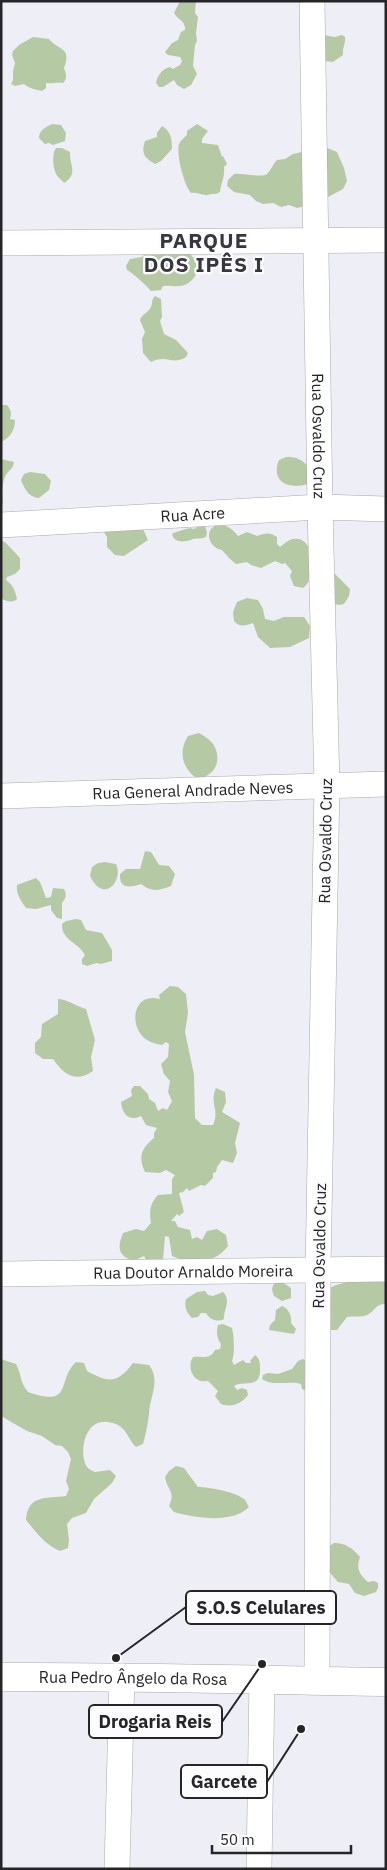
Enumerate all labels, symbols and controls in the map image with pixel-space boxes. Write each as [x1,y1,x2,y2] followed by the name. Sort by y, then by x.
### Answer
[144,226,264,278] district label: PARQUE DOS IPÊS I
[308,373,330,499] street label: Rua Osvaldo Cruz
[160,502,226,526] street label: Rua Acre
[92,777,294,803] street label: Rua General Andrade Neves
[314,778,336,904] street label: Rua Osvaldo Cruz
[308,1183,330,1309] street label: Rua Osvaldo Cruz
[93,1260,293,1283] street label: Rua Doutor Arnaldo Moreira
[186,1591,336,1624] callout: S.O.S Celulares
[196,1596,326,1619] text: S.O.S Celulares
[39,1667,228,1689] street label: Rua Pedro Ângelo da Rosa
[89,1705,222,1738] callout: Drogaria Reis
[98,1710,212,1733] text: Drogaria Reis
[181,1765,267,1798] callout: Garcete
[191,1770,257,1793] text: Garcete
[212,1822,351,1854] scale bar
[220,1830,255,1849] text: 50 m

